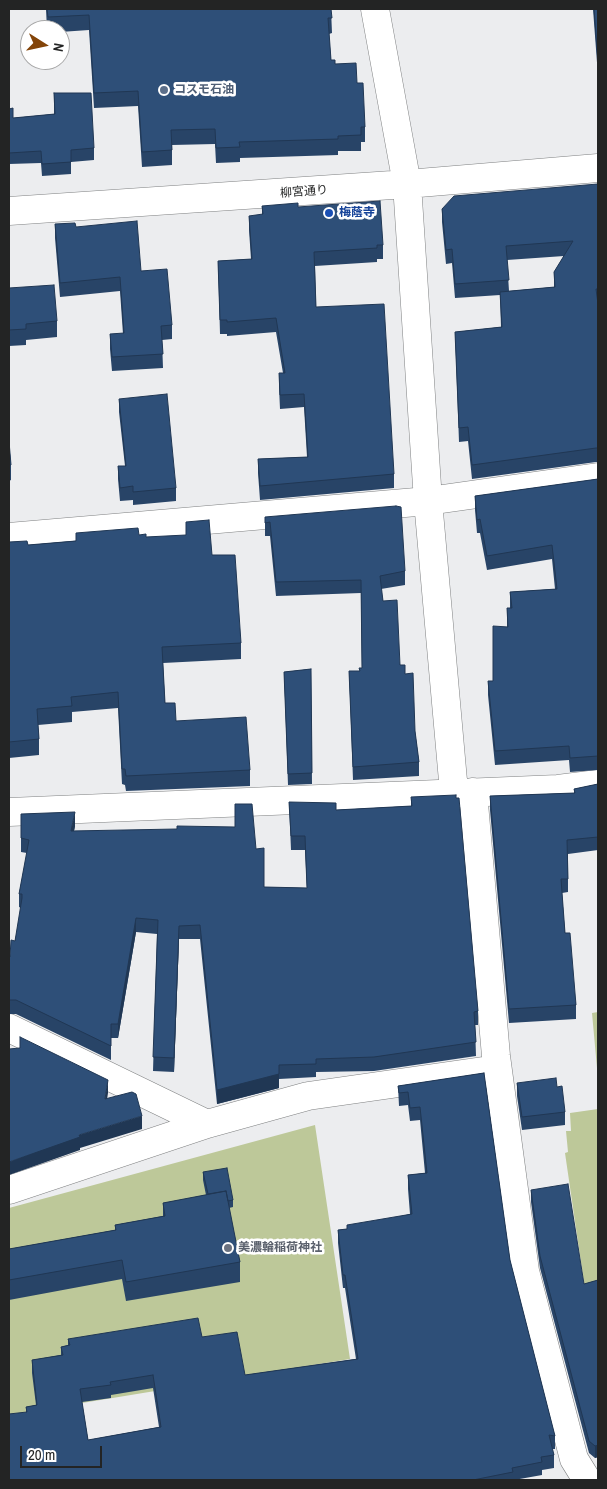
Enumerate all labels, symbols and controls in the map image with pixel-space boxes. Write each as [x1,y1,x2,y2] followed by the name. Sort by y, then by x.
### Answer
[20,20,70,70] north arrow
[49,42,68,53] text: N
[174,83,234,97] place label: コスモ石油
[158,84,170,96] marker: コスモ石油
[280,183,328,201] street label: 柳宮通り
[339,206,375,220] place label: 梅蔭寺
[323,207,335,219] marker: 梅蔭寺
[238,1241,322,1255] place label: 美濃輪稲荷神社
[222,1242,234,1254] marker: 美濃輪稲荷神社
[22,1436,105,1468] scale bar
[28,1444,55,1465] text: 20 m

